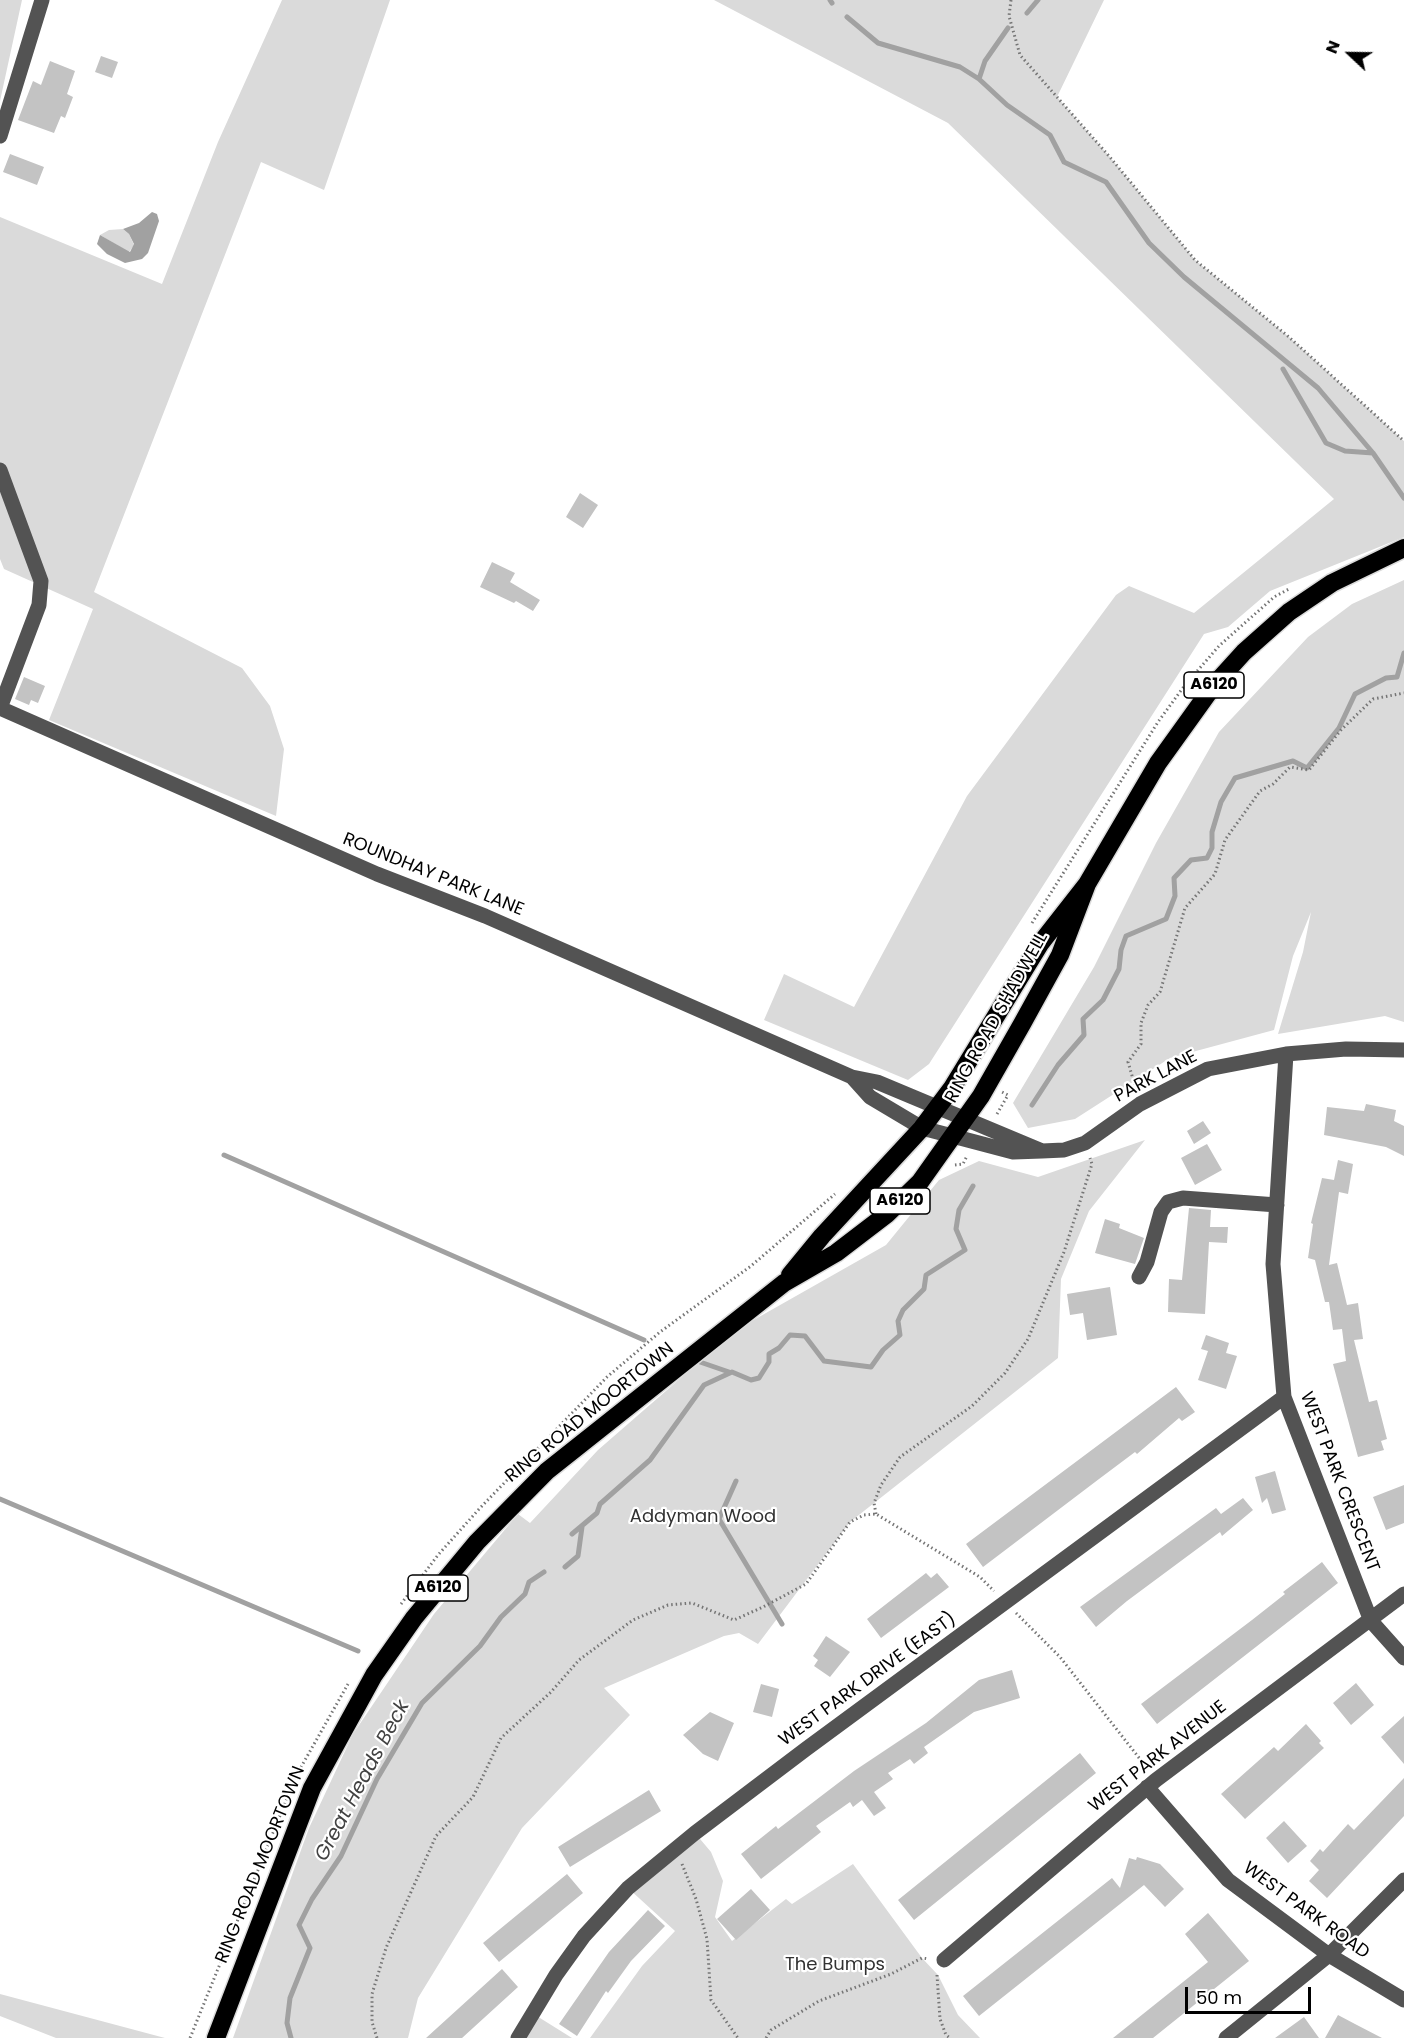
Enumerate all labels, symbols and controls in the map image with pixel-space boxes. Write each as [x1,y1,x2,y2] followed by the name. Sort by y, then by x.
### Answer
[1320,24,1380,84] north arrow
[1320,37,1346,57] text: N
[1184,672,1244,698] road number: A6120
[339,829,527,921] street label: ROUNDHAY PARK LANE
[941,929,1053,1107] street label: RING ROAD SHADWELL
[1111,1046,1201,1108] street label: PARK LANE
[870,1188,930,1214] road number: A6120
[501,1338,679,1488] street label: RING ROAD MOORTOWN
[1295,1389,1383,1575] street label: WEST PARK CRESCENT
[630,1506,776,1528] park label: Addyman Wood
[408,1575,468,1601] road number: A6120
[775,1609,961,1751] street label: WEST PARK DRIVE (EAST)
[310,1696,416,1866] water label: Great Heads Beck
[1085,1697,1231,1817] street label: WEST PARK AVENUE
[212,1763,310,1967] street label: RING ROAD MOORTOWN
[1239,1858,1373,1964] street label: WEST PARK ROAD
[785,1954,885,1976] park label: The Bumps
[1188,1975,1314,2013] scale bar
[1196,1985,1242,2010] text: 50 m

